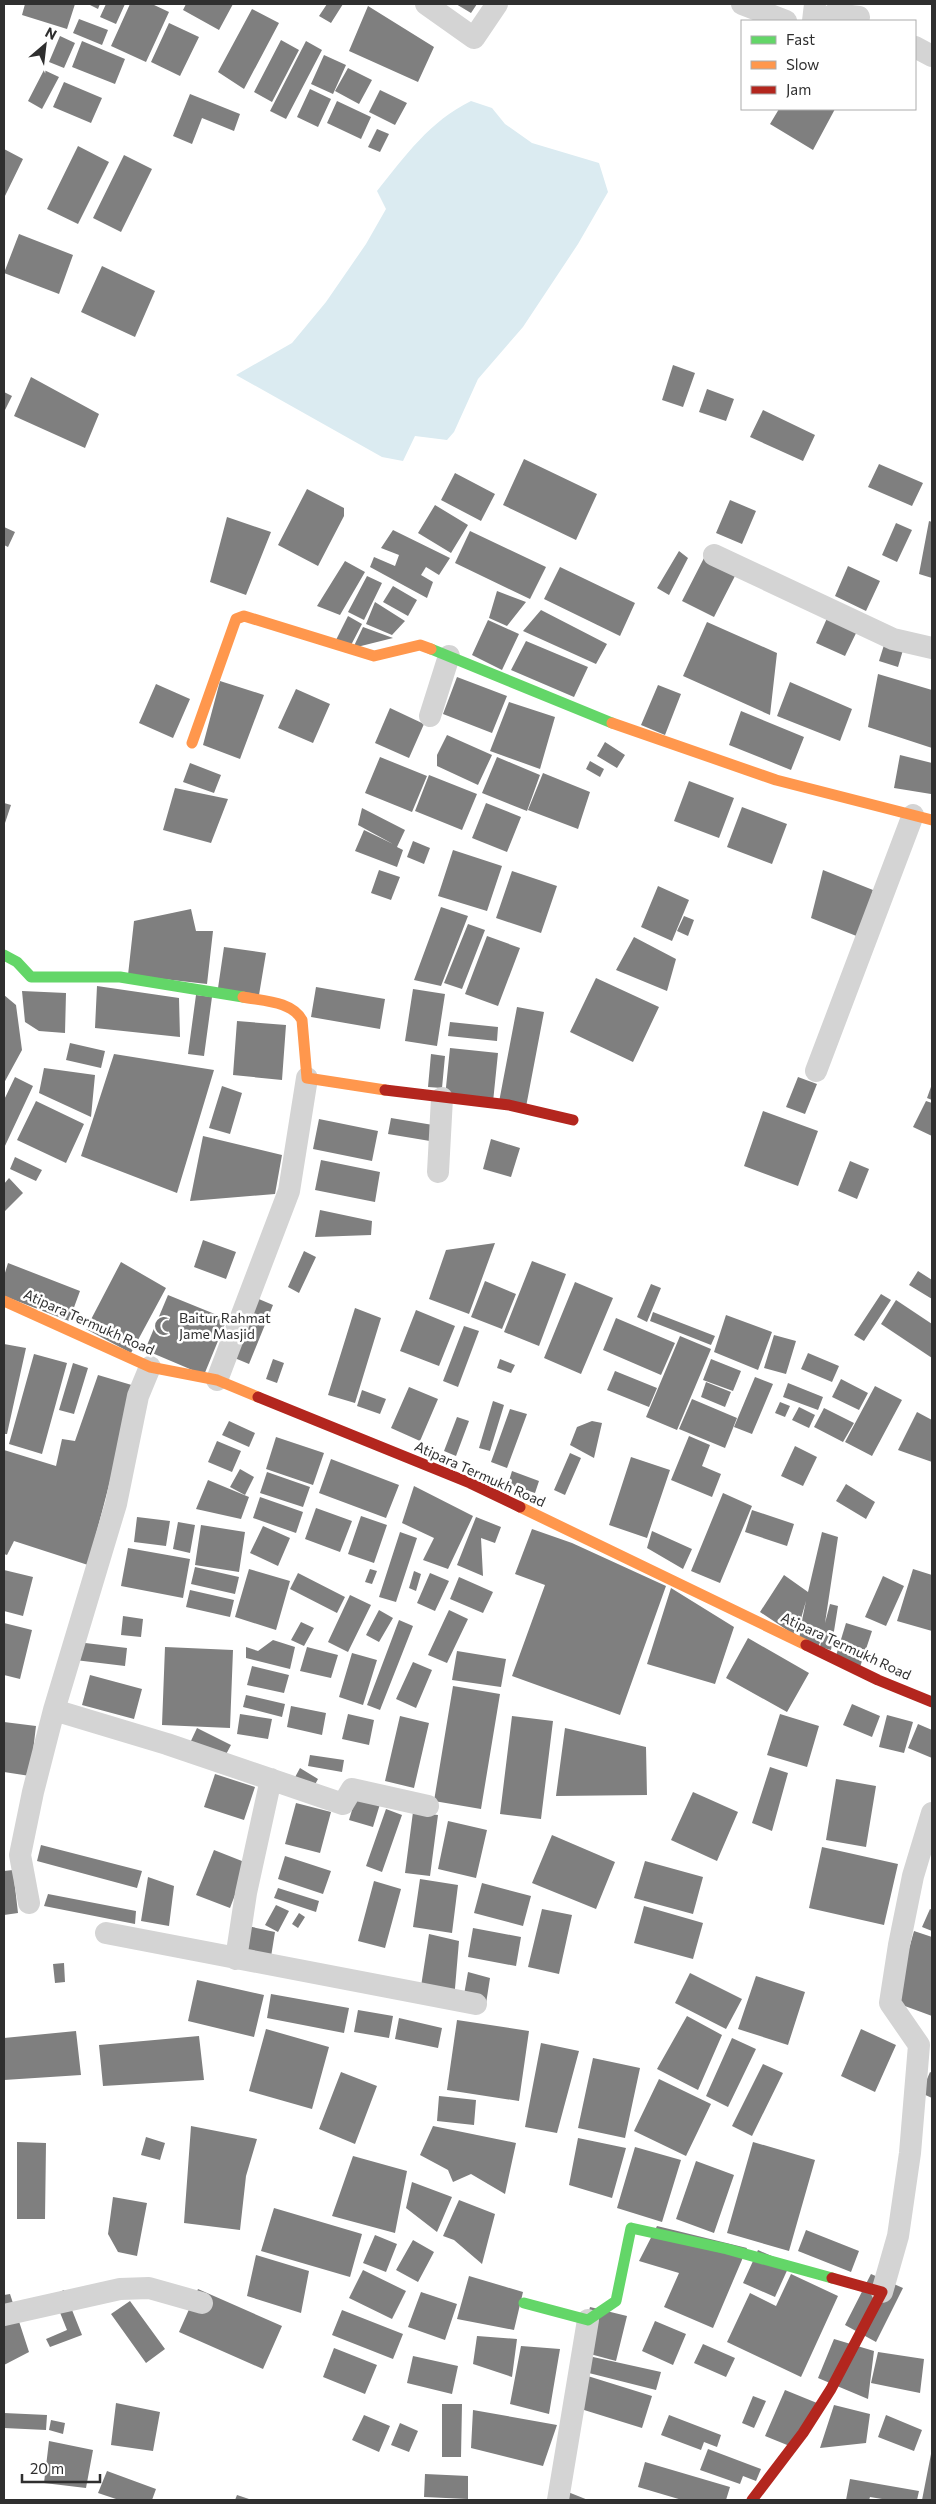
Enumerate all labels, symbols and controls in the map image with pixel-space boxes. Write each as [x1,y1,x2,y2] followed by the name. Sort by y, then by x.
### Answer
[20,20,70,70] north arrow
[741,20,916,110] legend
[43,23,60,43] text: N
[786,30,815,48] text: Fast
[786,55,819,73] text: Slow
[786,80,811,98] text: Jam
[21,1285,157,1358] street label: Atipara Termukh Road
[179,1309,271,1342] place label: Baitur Rahmat Jame Masjid
[153,1315,175,1337] mosque icon: Baitur Rahmat Jame Masjid
[412,1437,548,1510] street label: Atipara Termukh Road
[779,1608,914,1683] street label: Atipara Termukh Road
[22,2452,100,2484] scale bar
[30,2459,64,2477] text: 20 m

